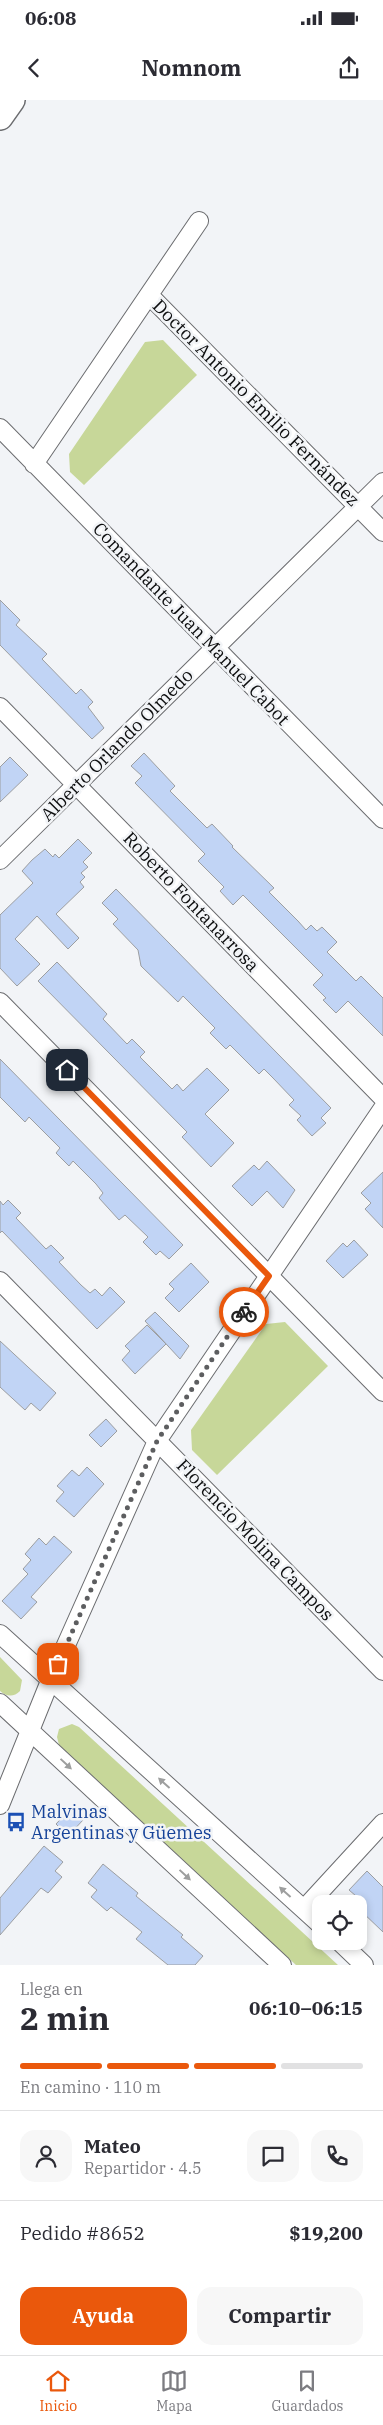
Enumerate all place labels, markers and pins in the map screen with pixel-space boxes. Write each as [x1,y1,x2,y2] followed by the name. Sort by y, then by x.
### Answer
[46,1049,88,1091] pin
[37,1643,79,1685] pin
[31,1800,212,1844] place label: Malvinas Argentinas y Güemes
[5,1811,27,1833] bus stop icon: Malvinas Argentinas y Güemes

